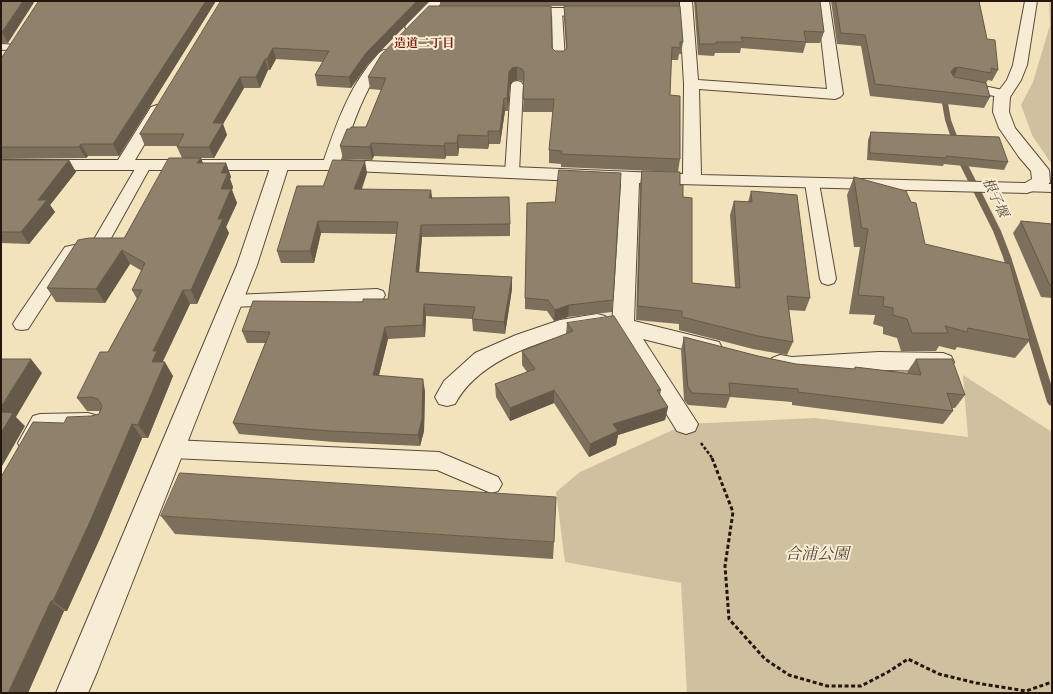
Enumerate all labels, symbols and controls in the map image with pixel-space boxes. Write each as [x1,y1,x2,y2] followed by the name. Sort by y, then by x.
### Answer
[394,37,454,51] district label: 造道二丁目
[978,175,1010,221] water label: 根子堰
[785,546,849,566] park label: 合浦公園

